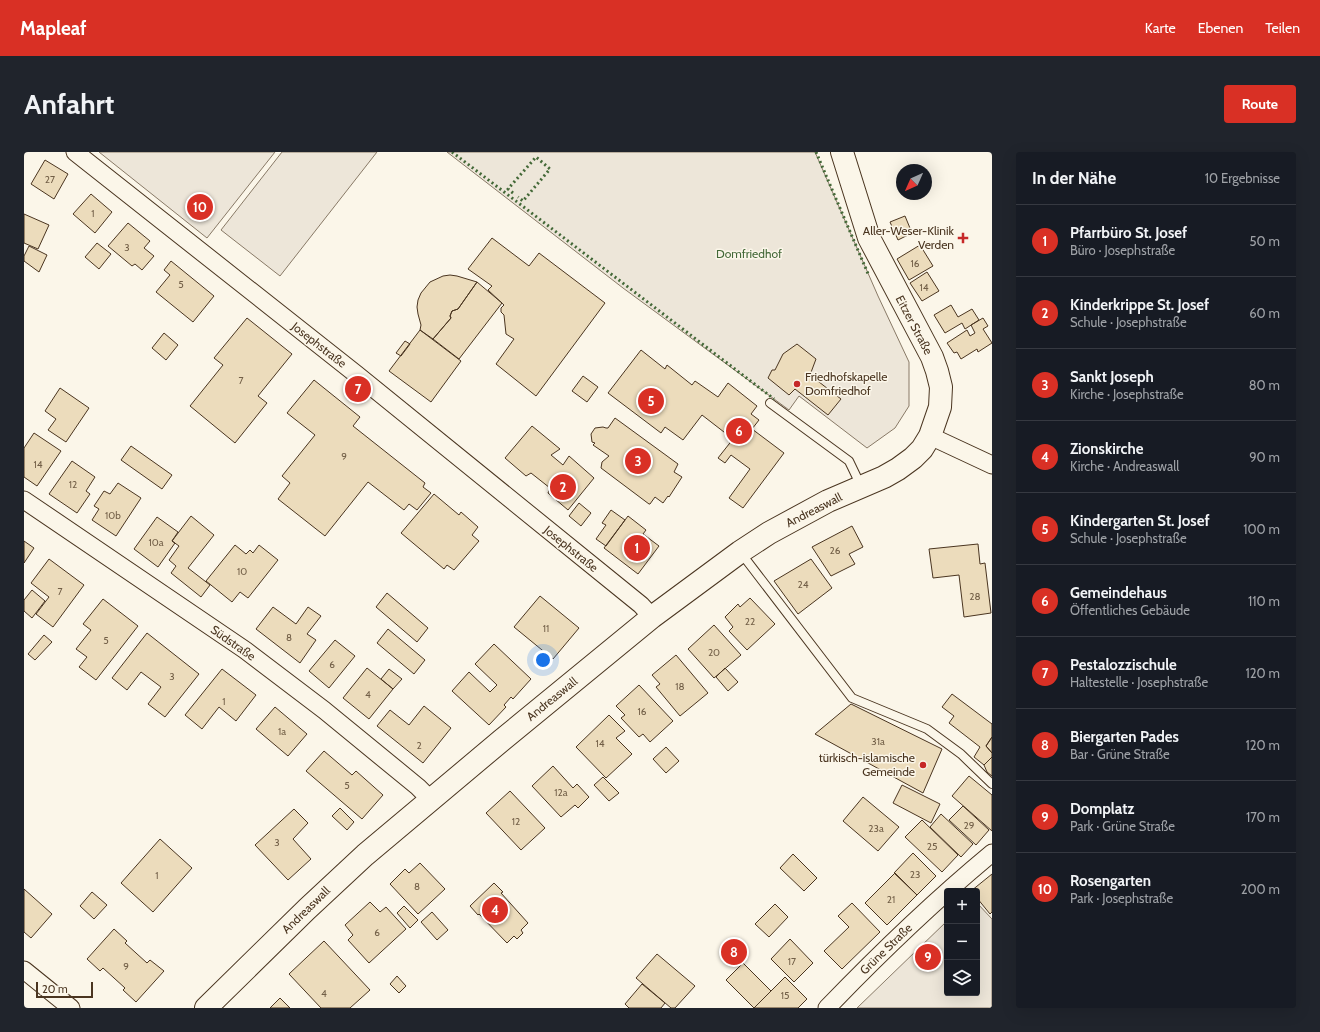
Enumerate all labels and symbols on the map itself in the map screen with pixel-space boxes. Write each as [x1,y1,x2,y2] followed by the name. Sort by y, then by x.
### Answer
[896,164,932,200] north arrow
[45,173,55,186] house number: 27
[187,192,213,222] pin: 10
[91,207,95,220] house number: 1
[863,223,955,252] place label: Aller-Weser-Klinik Verden
[957,232,969,244] marker: Aller-Weser-Klinik Verden
[124,241,130,254] house number: 3
[716,246,782,261] park label: Domfriedhof
[911,257,920,270] house number: 16
[178,278,184,291] house number: 5
[919,281,929,294] house number: 14
[893,293,936,357] street label: Eitzer Straße
[288,318,350,371] street label: Josephstraße
[805,369,888,398] place label: Friedhofskapelle Domfriedhof
[238,374,244,387] house number: 7
[345,374,371,404] pin: 7
[792,379,802,389] marker: Friedhofskapelle Domfriedhof
[638,386,664,416] pin: 5
[726,416,752,446] pin: 6
[625,446,651,476] pin: 3
[341,450,347,463] house number: 9
[33,458,43,471] house number: 14
[550,472,576,502] pin: 2
[69,478,77,491] house number: 12
[783,489,845,530] street label: Andreaswall
[105,509,121,522] house number: 10b
[540,522,601,575] street label: Josephstraße
[624,533,650,563] pin: 1
[148,536,164,549] house number: 10a
[830,544,841,557] house number: 26
[237,565,247,578] house number: 10
[797,578,809,591] house number: 24
[57,585,63,598] house number: 7
[969,590,981,603] house number: 28
[745,615,755,628] house number: 22
[208,622,259,663] street label: Südstraße
[543,622,549,635] house number: 11
[286,631,292,644] house number: 8
[103,634,109,647] house number: 5
[708,646,720,659] house number: 20
[533,650,553,670] your location
[329,658,335,671] house number: 6
[169,670,175,683] house number: 3
[523,673,580,724] street label: Andreaswall
[675,680,685,693] house number: 18
[365,688,371,701] house number: 4
[222,695,226,708] house number: 1
[638,705,647,718] house number: 16
[278,725,286,738] house number: 1a
[871,735,885,748] house number: 31a
[595,737,605,750] house number: 14
[416,739,422,752] house number: 2
[819,750,915,779] place label: türkisch-islamische Gemeinde
[918,760,928,770] marker: türkisch-islamische Gemeinde
[344,779,350,792] house number: 5
[554,786,568,799] house number: 12a
[512,815,520,828] house number: 12
[964,819,975,832] house number: 29
[868,822,884,835] house number: 23a
[274,836,280,849] house number: 3
[927,840,937,853] house number: 25
[910,868,920,881] house number: 23
[155,869,159,882] house number: 1
[414,880,420,893] house number: 8
[278,883,333,936] street label: Andreaswall
[887,893,895,906] house number: 21
[482,895,508,925] pin: 4
[856,920,915,977] street label: Grüne Straße
[374,926,380,939] house number: 6
[721,937,747,967] pin: 8
[915,942,941,972] pin: 9
[788,955,796,968] house number: 17
[123,960,129,973] house number: 9
[36,980,93,999] scale bar
[321,987,327,1000] house number: 4
[781,989,789,1002] house number: 15

